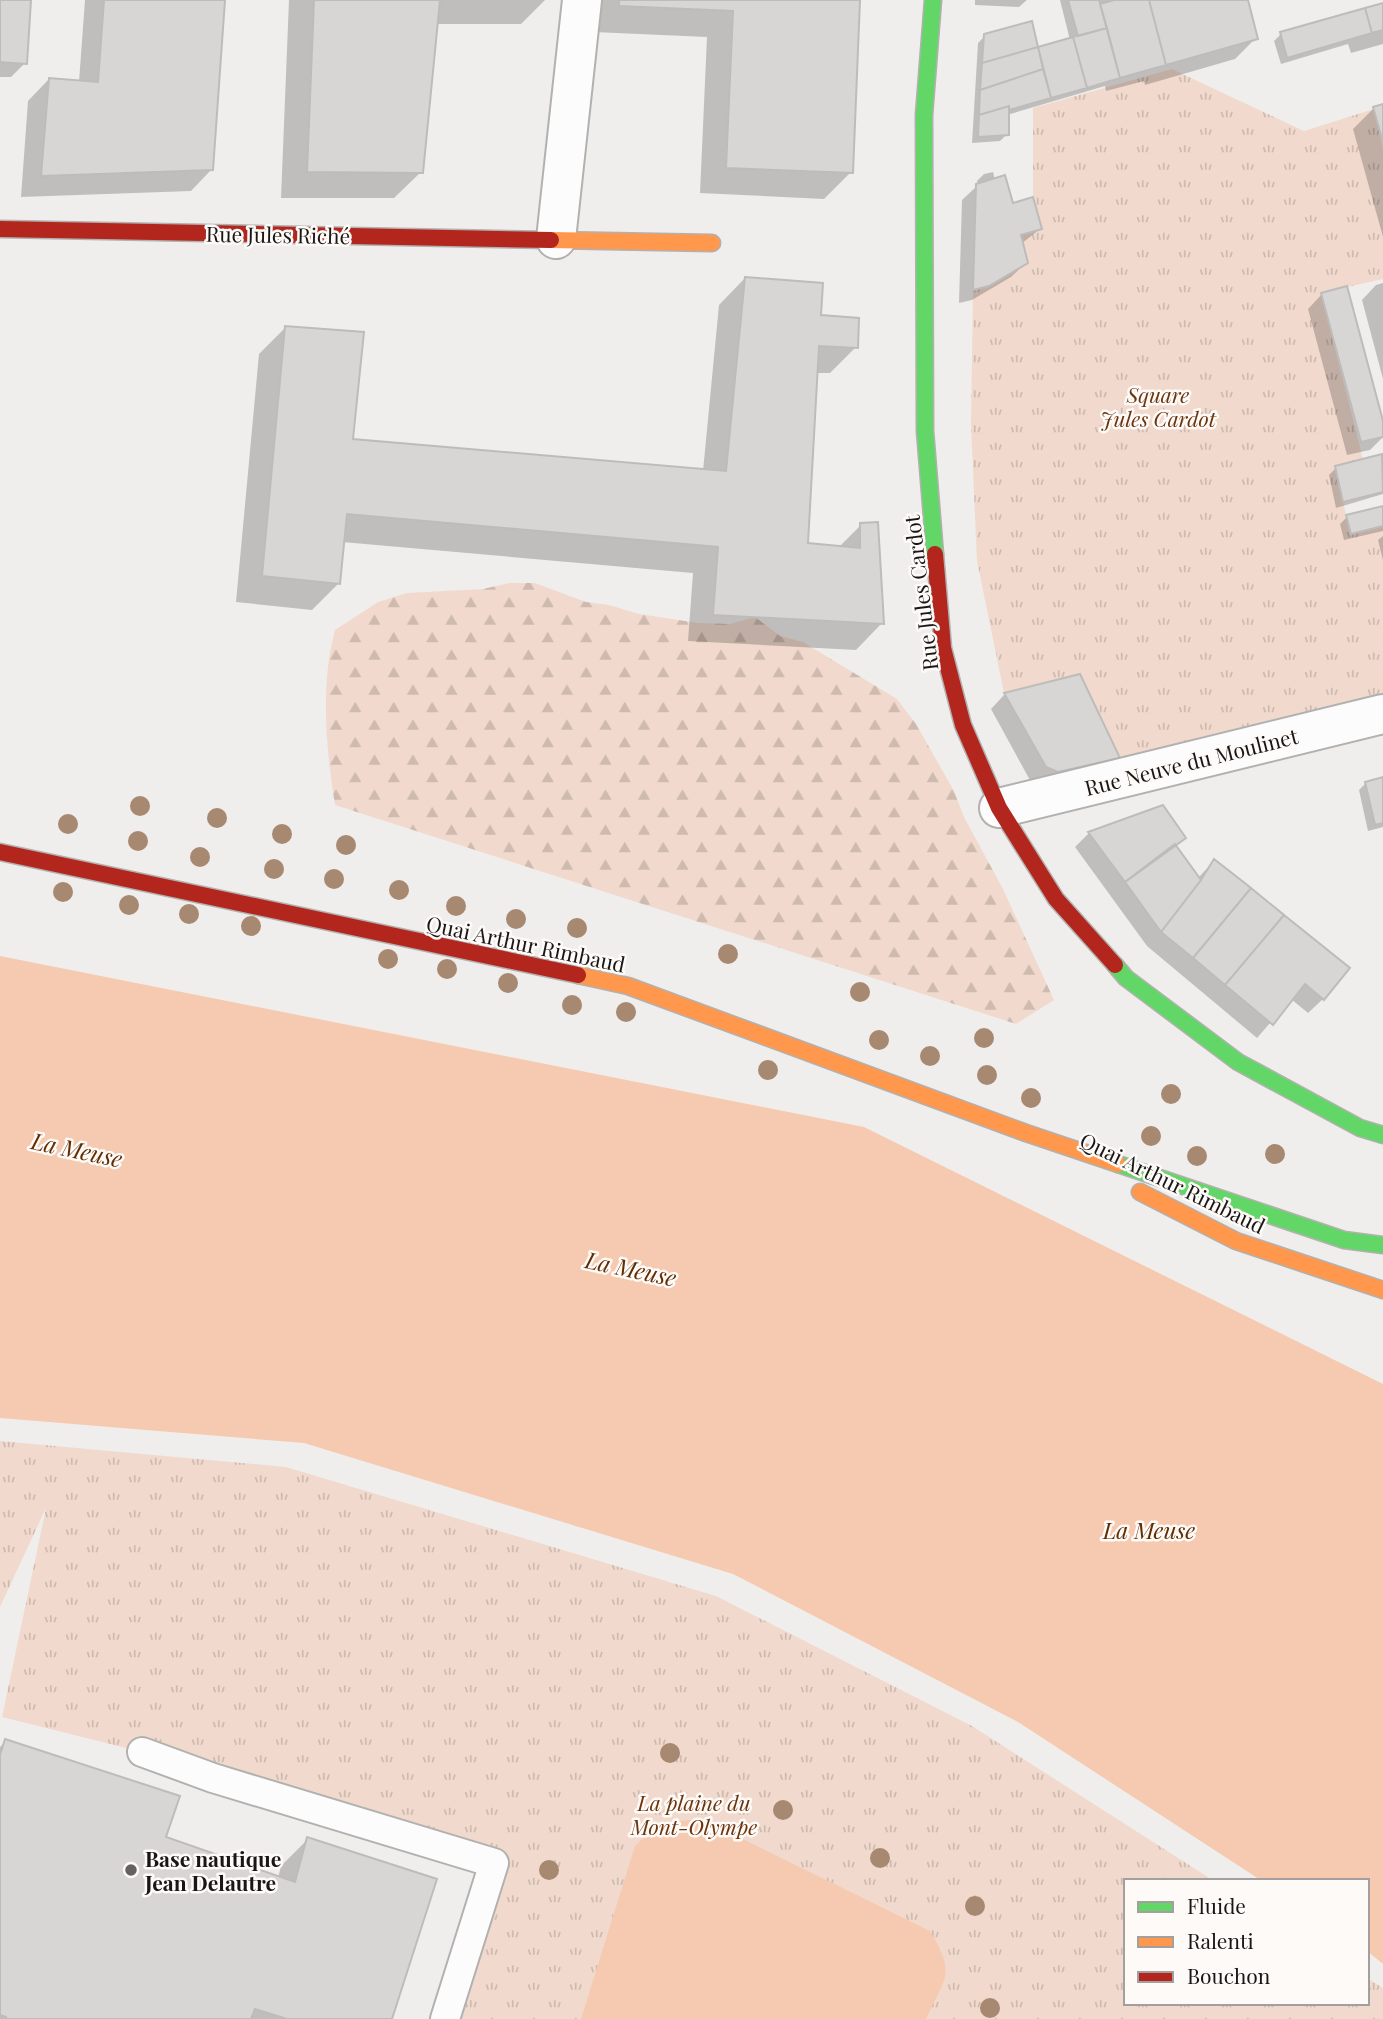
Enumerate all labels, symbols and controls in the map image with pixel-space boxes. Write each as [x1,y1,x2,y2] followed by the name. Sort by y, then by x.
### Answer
[206,219,350,249] street label: Rue Jules Riché
[1100,380,1217,432] park label: Square Jules Cardot
[897,513,943,672] street label: Rue Jules Cardot
[1081,721,1301,801] street label: Rue Neuve du Moulinet
[424,908,628,978] street label: Quai Arthur Rimbaud
[28,1124,125,1174] water label: La Meuse
[1076,1125,1270,1239] street label: Quai Arthur Rimbaud
[582,1243,679,1293] water label: La Meuse
[1102,1514,1195,1545] water label: La Meuse
[630,1788,757,1840] park label: La plaine du Mont-Olympe
[144,1844,281,1896] place label: Base nautique Jean Delautre
[123,1862,139,1878] marker: Base nautique Jean Delautre
[1124,1879,1369,2005] legend
[1187,1891,1246,1919] text: Fluide
[1187,1926,1254,1954] text: Ralenti
[1187,1961,1271,1989] text: Bouchon

